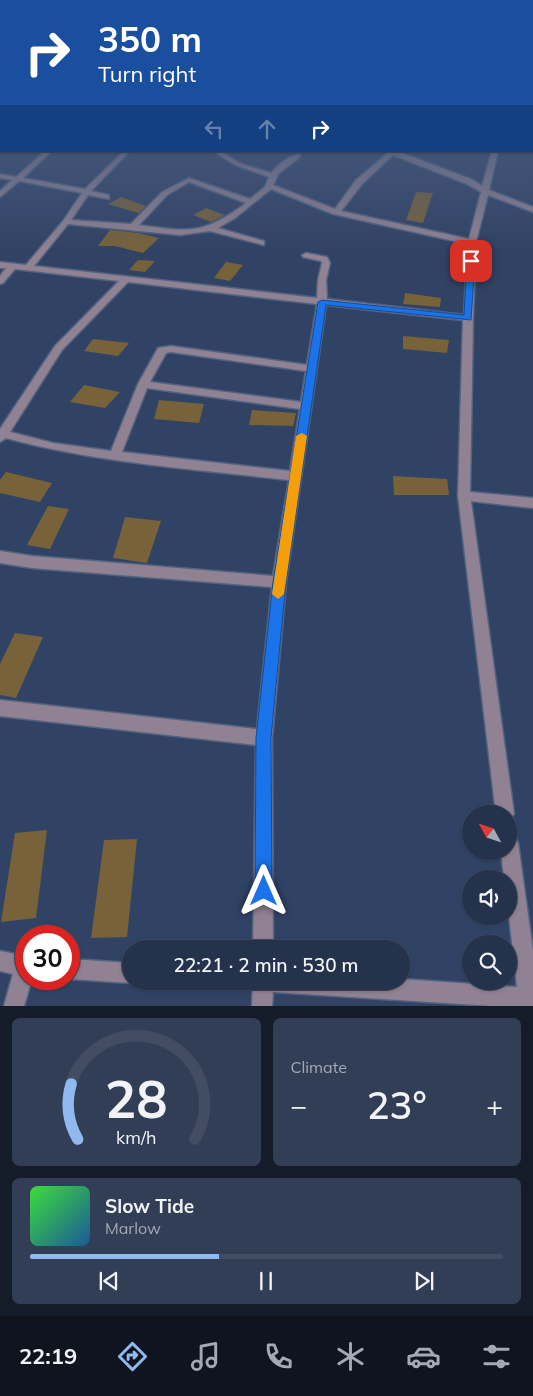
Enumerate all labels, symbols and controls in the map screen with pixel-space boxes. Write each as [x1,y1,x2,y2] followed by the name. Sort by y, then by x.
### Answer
[98,17,202,61] text: 350 m
[15,20,80,85] icon: right
[98,60,196,88] text: Turn right
[200,115,228,143] icon: left
[253,115,281,143] icon: ahead
[306,115,334,143] icon: right
[450,240,492,282] pin
[457,247,485,275] icon: arrive
[462,805,518,860] north arrow
[462,805,517,990] map controls
[237,864,289,916] position arrow
[462,870,517,925] button: sound
[15,925,80,990] speed limit sign: 30
[462,935,517,990] button: search
[173,953,359,977] text: 22:21 · 2 min · 530 m
[291,1057,347,1077] text: Climate
[105,1066,167,1131] text: 28
[367,1081,427,1129] text: 23°
[291,1088,307,1123] text: −
[486,1088,503,1123] text: +
[116,1126,156,1148] text: km/h
[105,1194,194,1218] text: Slow Tide
[105,1218,161,1238] text: Marlow
[95,1267,123,1295] icon: previous
[252,1267,280,1295] icon: pause
[410,1267,438,1295] icon: next
[115,1339,150,1374] icon: directions
[188,1339,223,1374] icon: music
[261,1339,296,1374] icon: phone
[333,1339,368,1374] icon: climate
[406,1339,441,1374] icon: car
[479,1339,514,1374] icon: filters
[19,1342,77,1370] text: 22:19

